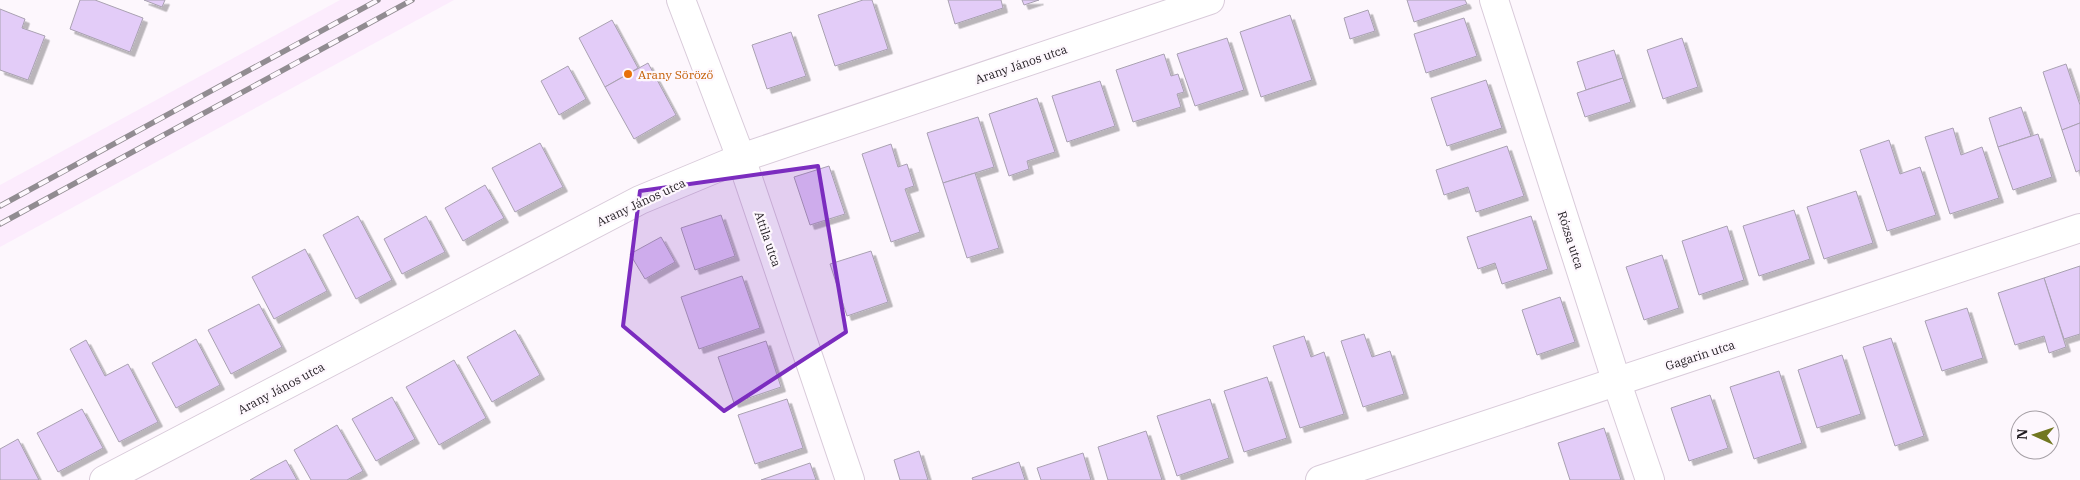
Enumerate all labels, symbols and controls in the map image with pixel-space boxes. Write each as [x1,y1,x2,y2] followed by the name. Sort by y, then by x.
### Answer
[973,41,1069,87] street label: Arany János utca
[638,67,714,82] place label: Arany Söröző
[622,68,634,80] marker: Arany Söröző
[594,175,688,229] street label: Arany János utca
[752,209,785,269] street label: Attila utca
[1555,209,1588,271] street label: Rózsa utca
[1663,337,1737,373] street label: Gagarin utca
[235,359,327,417] street label: Arany János utca
[2010,410,2060,460] north arrow
[2013,428,2031,440] text: N

